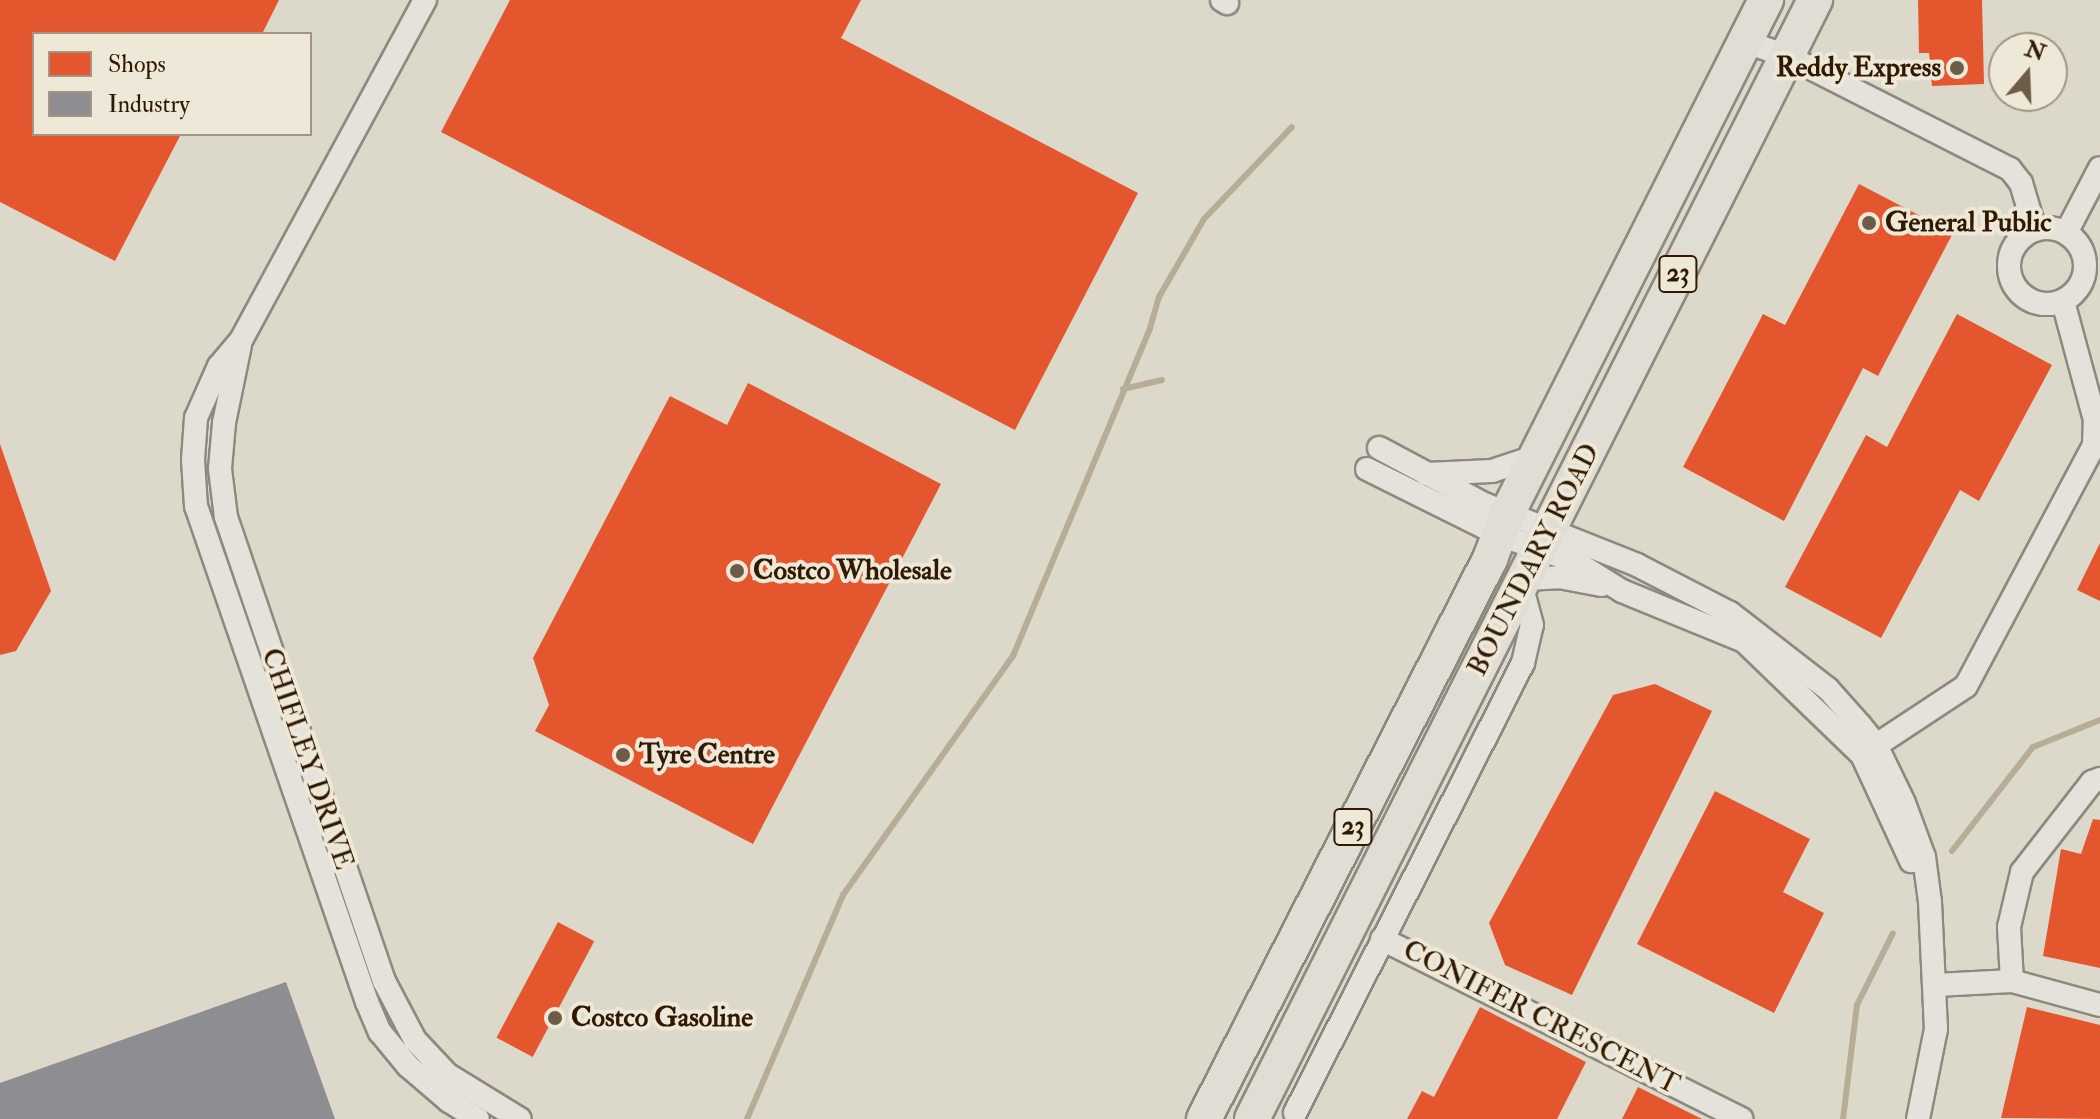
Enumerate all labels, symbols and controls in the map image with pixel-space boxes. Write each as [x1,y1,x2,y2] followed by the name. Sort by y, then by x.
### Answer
[32,32,312,136] legend
[1988,32,2068,112] north arrow
[2021,35,2049,68] text: N
[108,49,166,80] text: Shops
[1776,51,1941,85] place label: Reddy Express
[1948,59,1966,77] marker: Reddy Express
[108,89,190,120] text: Industry
[1885,206,2052,240] place label: General Public
[1860,214,1878,232] marker: General Public
[1658,252,1698,296] road number: 23
[1461,438,1607,682] street label: BOUNDARY ROAD
[753,554,952,588] place label: Costco Wholesale
[728,562,746,580] marker: Costco Wholesale
[253,644,361,874] street label: CHIFLEY DRIVE
[639,738,775,772] place label: Tyre Centre
[614,746,632,764] marker: Tyre Centre
[1333,805,1373,849] road number: 23
[1397,934,1685,1102] street label: CONIFER CRESCENT
[571,1001,753,1035] place label: Costco Gasoline
[546,1009,564,1027] marker: Costco Gasoline

